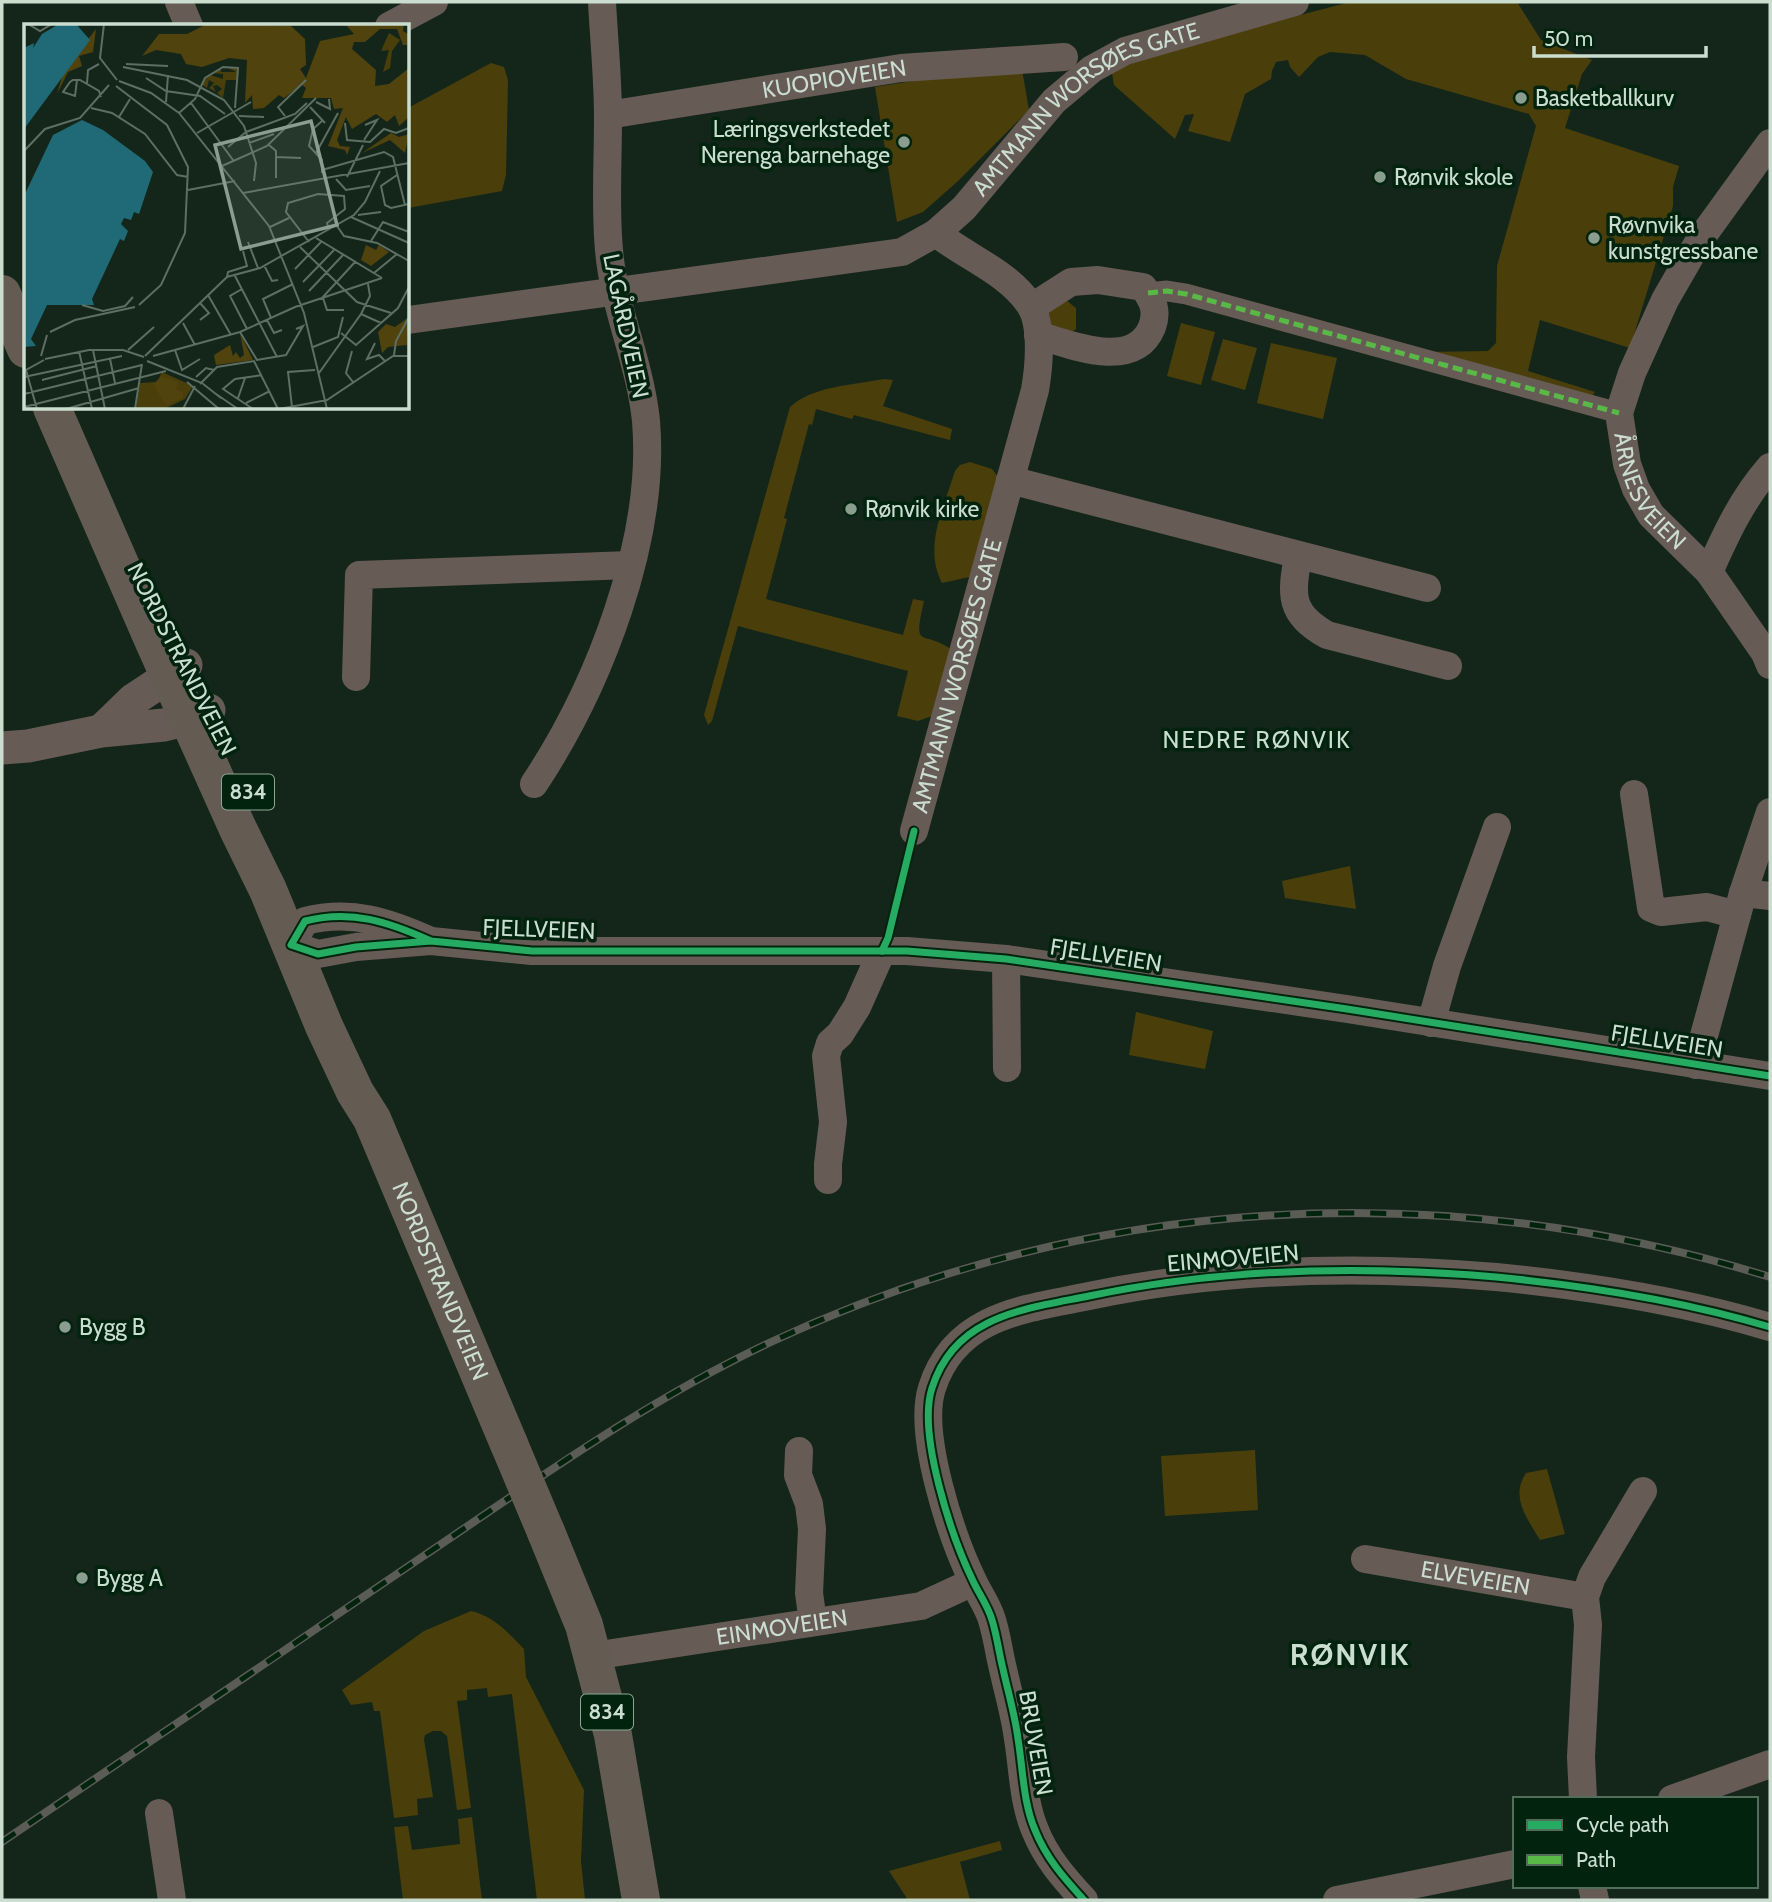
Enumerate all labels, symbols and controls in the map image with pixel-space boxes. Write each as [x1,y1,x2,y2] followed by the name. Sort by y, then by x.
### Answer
[1534,14,1706,58] scale bar
[966,16,1202,202] street label: AMTMANN WORSØES GATE
[24,24,410,410] inset map
[1544,26,1593,51] text: 50 m
[760,53,908,104] street label: KUOPIOVEIEN
[1535,84,1675,112] place label: Basketballkurv
[1513,90,1529,106] marker: Basketballkurv
[701,115,890,169] place label: Læringsverkstedet Nerenga barnehage
[896,134,912,150] marker: Læringsverkstedet Nerenga barnehage
[1394,163,1514,191] place label: Rønvik skole
[1372,169,1388,185] marker: Rønvik skole
[1608,211,1758,265] place label: Røvnvika kunstgressbane
[1586,230,1602,246] marker: Røvnvika kunstgressbane
[597,251,656,401] street label: LAGÅRDVEIEN
[1608,430,1692,555] street label: ÅRNESVEIEN
[865,495,980,523] place label: Rønvik kirke
[843,501,859,517] marker: Rønvik kirke
[906,535,1008,816] street label: AMTMANN WORSØES GATE
[121,558,243,760] street label: NORDSTRANDVEIEN
[1162,725,1352,754] district label: NEDRE RØNVIK
[222,774,274,810] road number: 834
[482,913,596,945] street label: FJELLVEIEN
[1048,932,1164,978] street label: FJELLVEIEN
[1609,1018,1725,1064] street label: FJELLVEIEN
[386,1178,494,1384] street label: NORDSTRANDVEIEN
[1166,1238,1300,1278] street label: EINMOVEIEN
[79,1313,146,1341] place label: Bygg B
[57,1319,73,1335] marker: Bygg B
[1419,1555,1532,1601] street label: ELVEVEIEN
[96,1564,163,1592] place label: Bygg A
[74,1570,90,1586] marker: Bygg A
[714,1603,849,1651] street label: EINMOVEIEN
[1290,1636,1410,1673] district label: RØNVIK
[1013,1688,1059,1798] street label: BRUVEIEN
[581,1694,633,1730] road number: 834
[1513,1797,1758,1888] legend
[1576,1812,1669,1837] text: Cycle path
[1576,1847,1616,1872] text: Path

